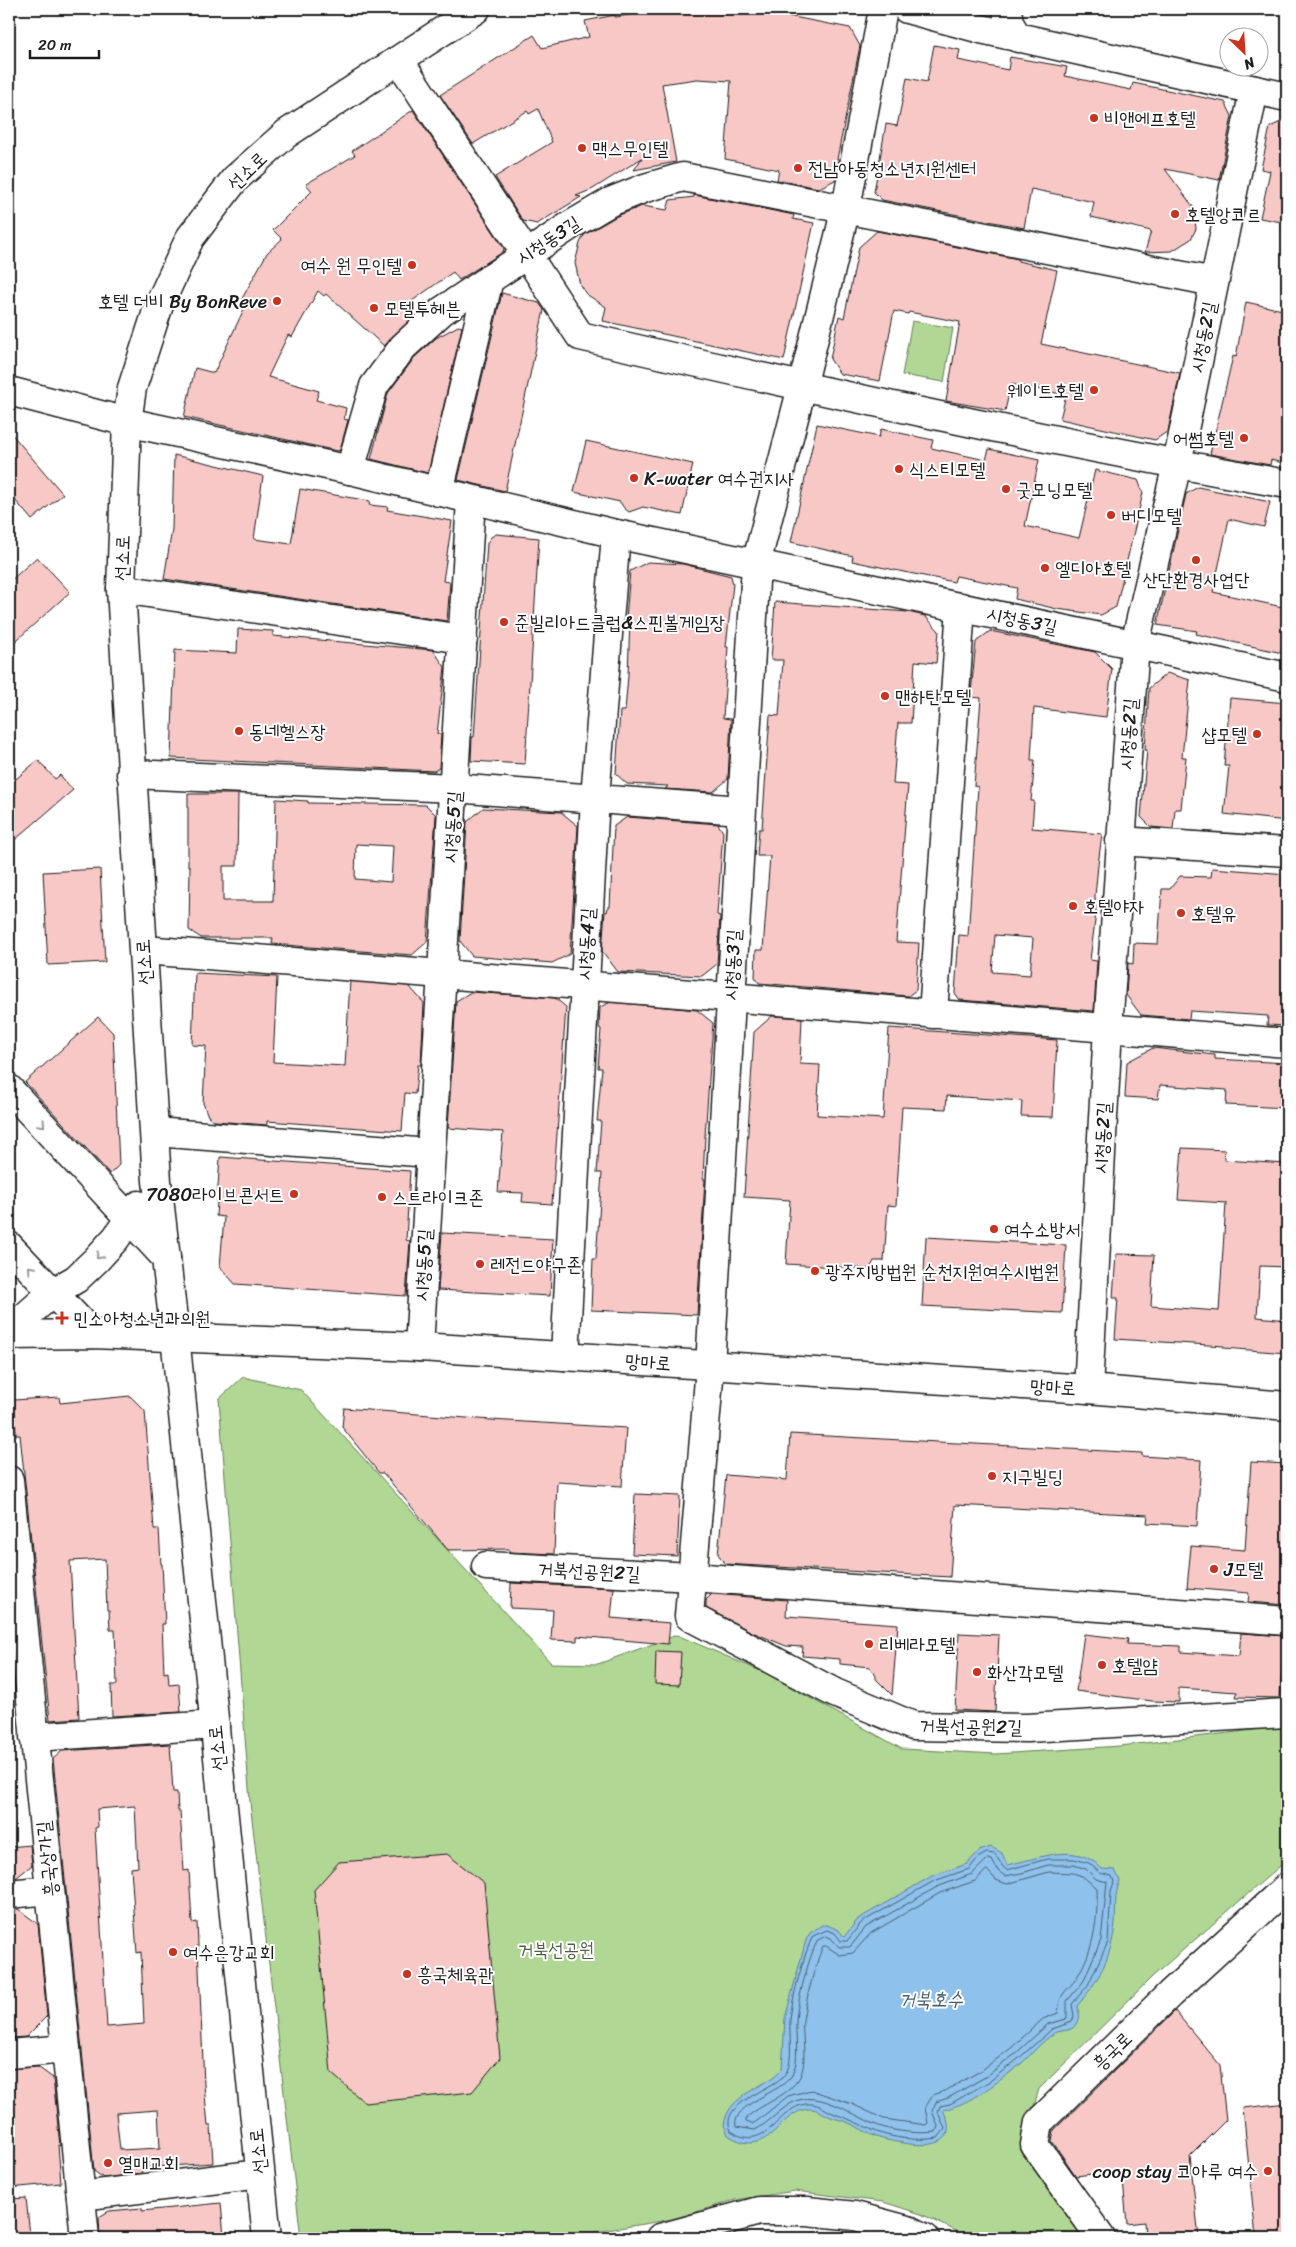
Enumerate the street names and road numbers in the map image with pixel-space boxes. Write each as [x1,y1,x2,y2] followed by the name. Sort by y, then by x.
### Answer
[219,143,275,199] street label: 선소로
[509,207,587,273] street label: 시청동3길
[1180,298,1226,376] street label: 시청동2길
[105,535,139,581] street label: 선소로
[984,596,1060,644] street label: 시청동3길
[1109,697,1147,771] street label: 시청동2길
[433,790,471,864] street label: 시청동5길
[568,907,604,981] street label: 시청동4길
[714,928,750,1002] street label: 시청동3길
[126,938,162,986] street label: 선소로
[1084,1101,1120,1175] street label: 시청동2길
[405,1228,441,1302] street label: 시청동5길
[624,1344,672,1380] street label: 망마로
[1029,1369,1077,1405] street label: 망마로
[537,1552,641,1590] street label: 거북선공원2길
[919,1709,1023,1743] street label: 거북선공원2길
[198,1723,236,1773] street label: 선소로
[27,1819,67,1899] street label: 흥국상가길
[1084,2023,1140,2079] street label: 흥국로
[239,2126,277,2176] street label: 선소로

